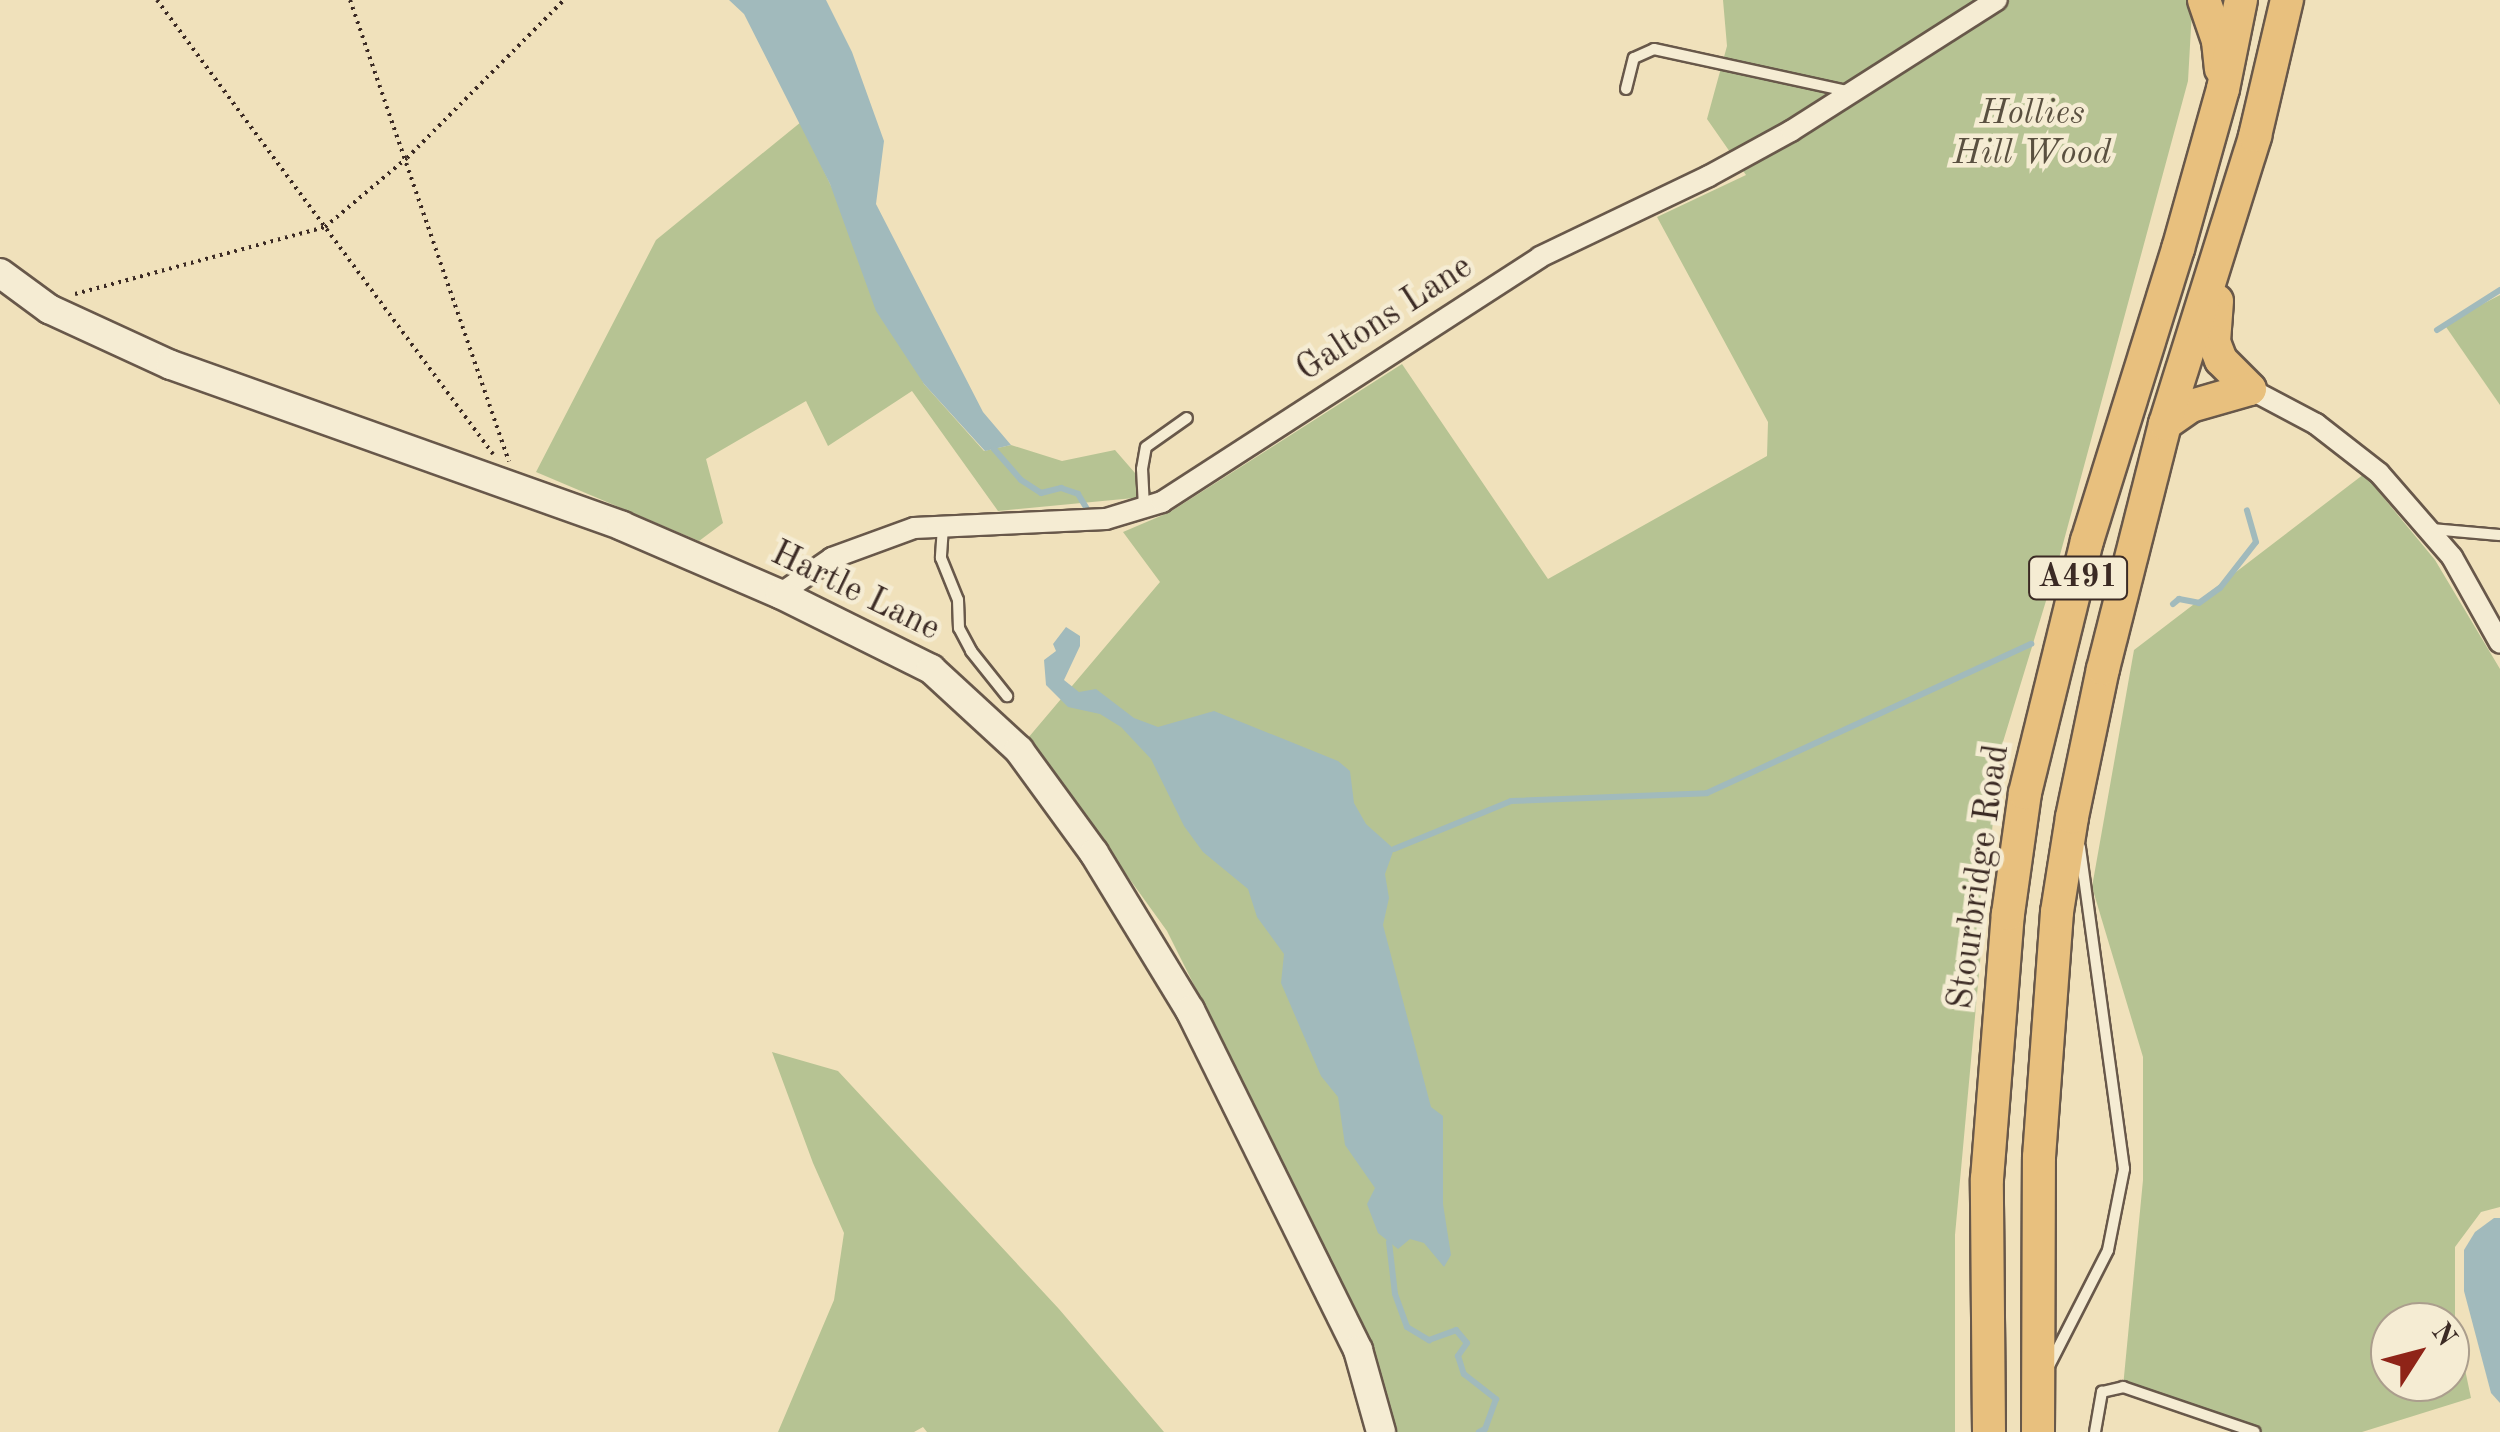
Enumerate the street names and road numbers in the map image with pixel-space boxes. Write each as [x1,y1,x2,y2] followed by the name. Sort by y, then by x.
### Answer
[1289,247,1481,391] street label: Galtons Lane
[764,533,946,651] street label: Hartle Lane
[2028,551,2128,605] road number: A491
[1941,742,2019,1012] street label: Stourbridge Road

